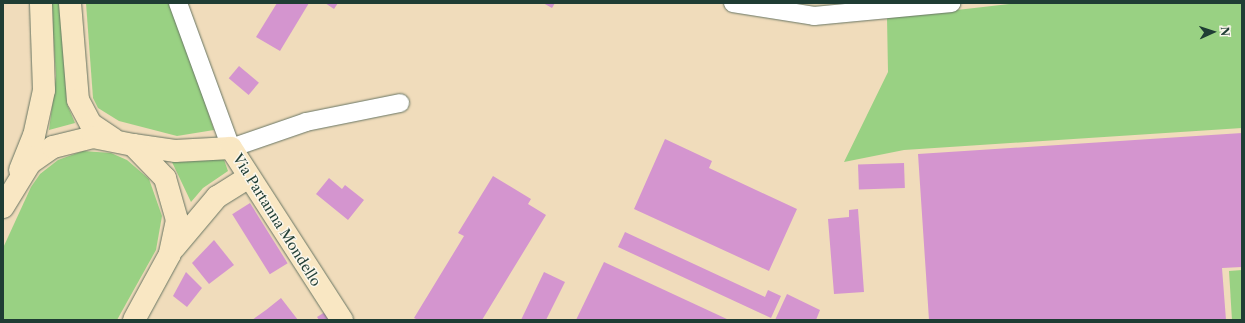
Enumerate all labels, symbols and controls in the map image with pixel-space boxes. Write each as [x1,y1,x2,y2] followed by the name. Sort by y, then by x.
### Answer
[1193,12,1233,52] north arrow
[1218,26,1232,37] text: N
[229,151,325,289] street label: Via Partanna Mondello

